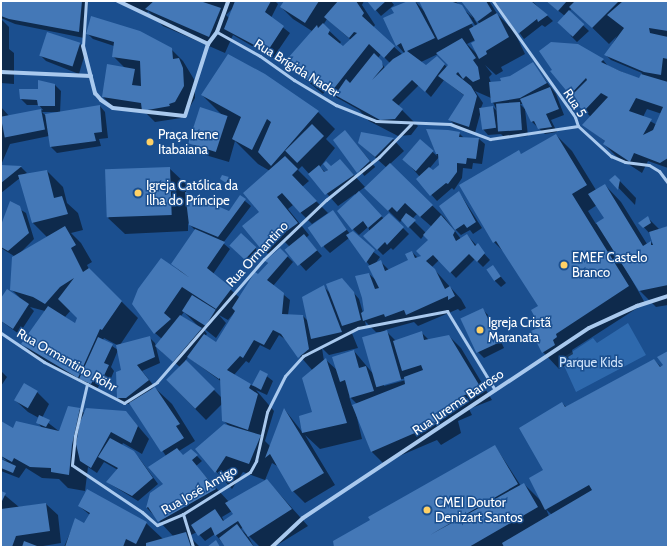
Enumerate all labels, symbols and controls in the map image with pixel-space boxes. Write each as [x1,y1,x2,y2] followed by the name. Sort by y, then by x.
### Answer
[252,36,342,100] street label: Rua Brígida Nader
[560,86,590,120] street label: Rua 5
[158,127,218,158] place label: Praça Irene Itabaiana
[145,137,155,147] marker: Praça Irene Itabaiana
[146,178,238,209] place label: Igreja Católica da Ilha do Príncipe
[133,188,143,198] marker: Igreja Católica da Ilha do Príncipe
[223,218,291,290] street label: Rua Ormantino
[572,250,647,281] place label: EMEF Castelo Branco
[559,260,569,270] marker: EMEF Castelo Branco
[488,315,551,346] place label: Igreja Cristã Maranata
[14,325,120,395] street label: Rua Ormantino Röhr
[475,325,485,335] marker: Igreja Cristã Maranata
[559,354,623,370] park label: Parque Kids
[409,366,507,438] street label: Rua Jurema Barroso
[158,462,240,518] street label: Rua José Amigo
[435,495,523,526] place label: CMEI Doutor Denizart Santos
[422,505,432,515] marker: CMEI Doutor Denizart Santos

